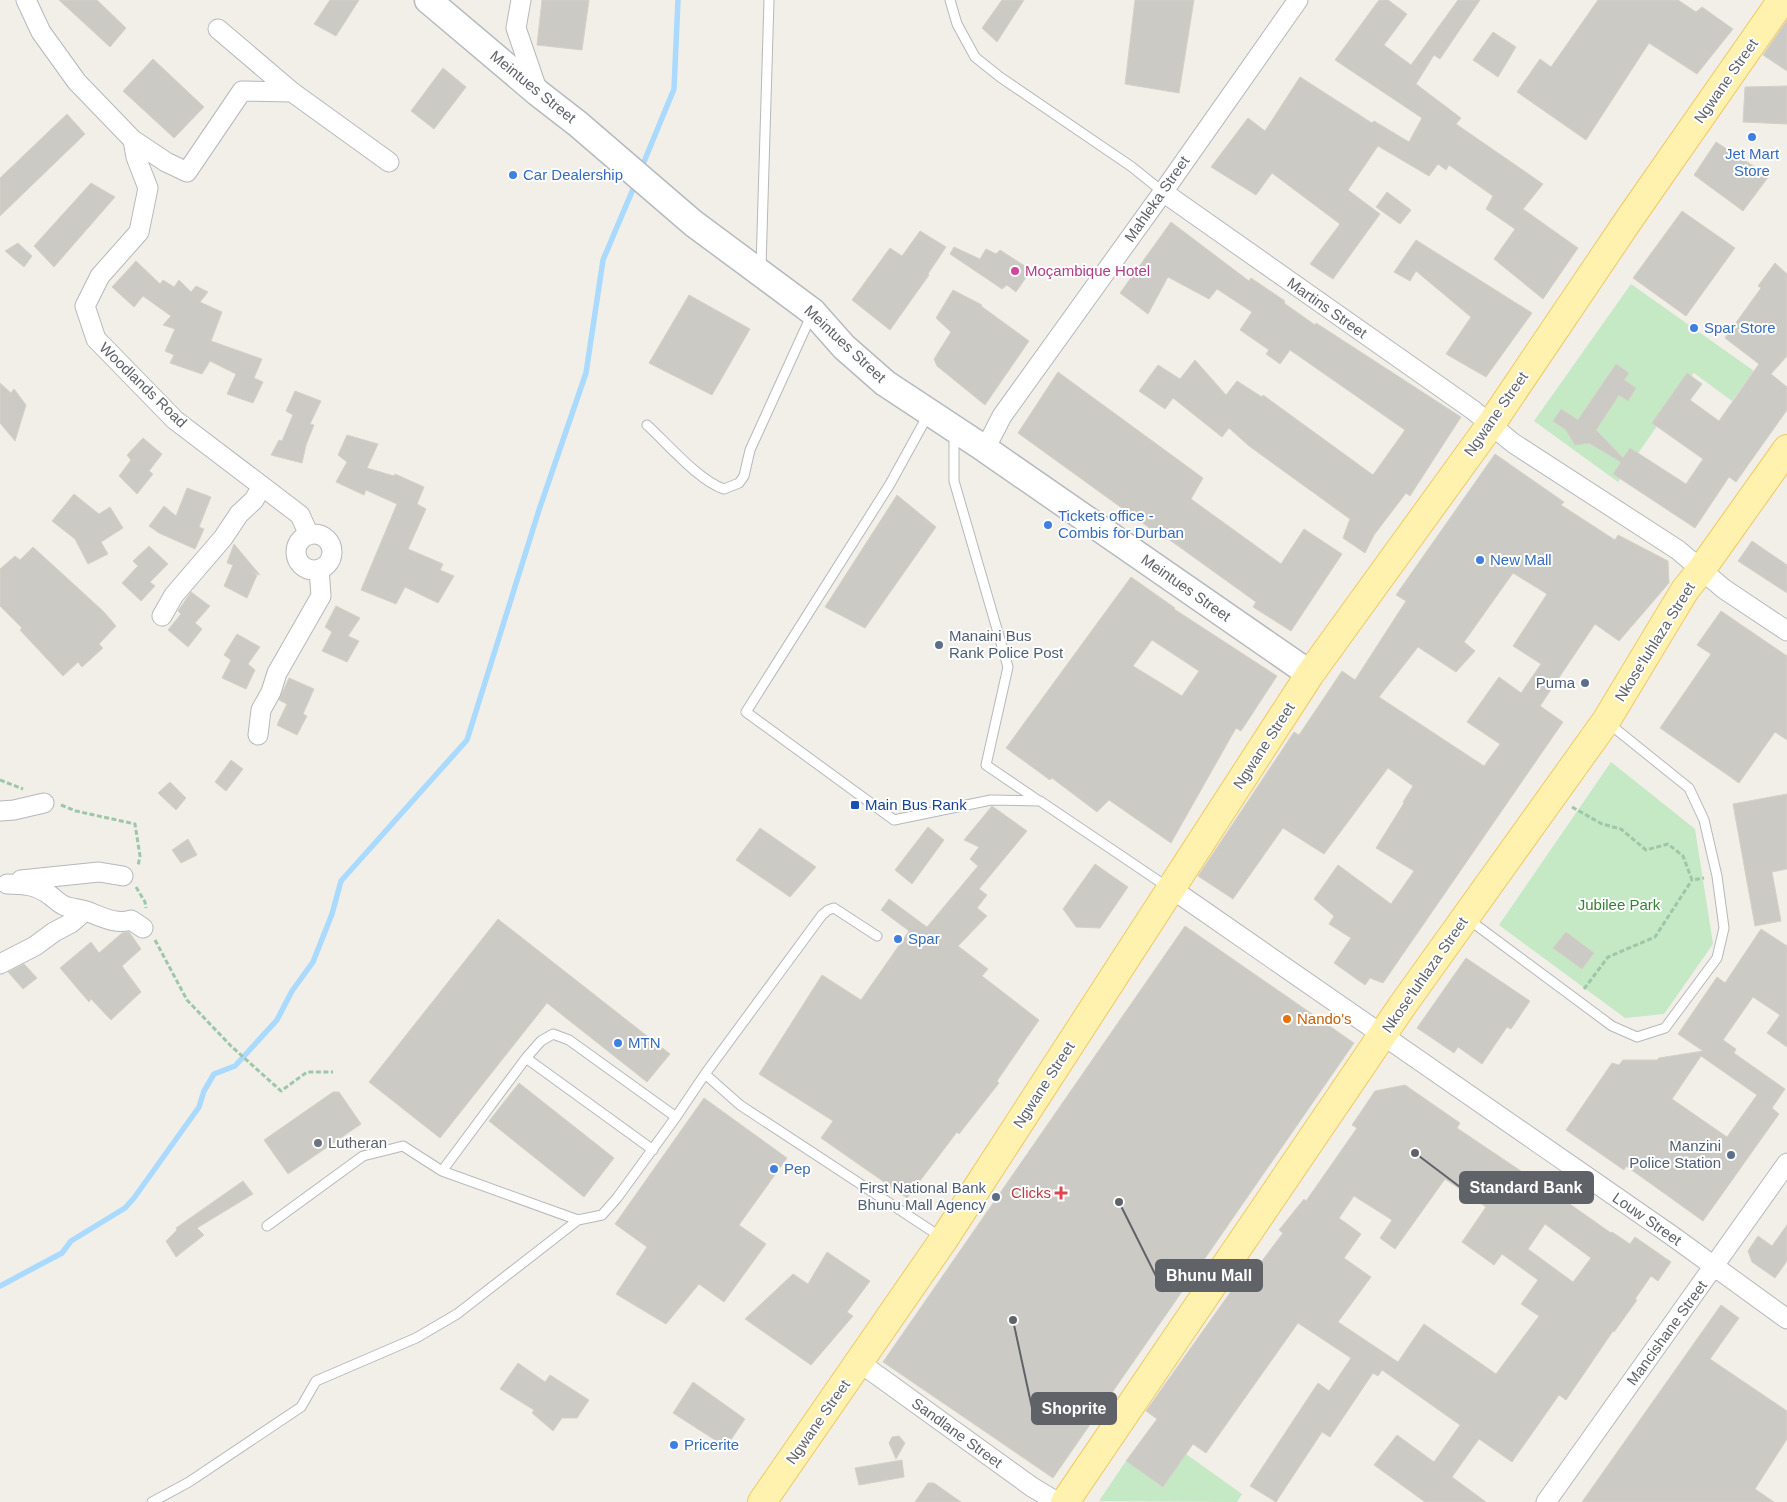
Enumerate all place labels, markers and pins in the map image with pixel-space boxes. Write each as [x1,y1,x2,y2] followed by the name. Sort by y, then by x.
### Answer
[1746,131,1758,143] marker: Jet Mart Store
[1725,145,1780,179] place label: Jet Mart Store
[523,166,623,183] place label: Car Dealership
[507,169,519,181] marker: Car Dealership
[1025,262,1150,279] place label: Moçambique Hotel
[1009,265,1021,277] marker: Moçambique Hotel
[1704,319,1776,336] place label: Spar Store
[1688,322,1700,334] marker: Spar Store
[1058,507,1184,541] place label: Tickets office - Combis for Durban
[1042,519,1054,531] marker: Tickets office - Combis for Durban
[1490,551,1552,568] place label: New Mall
[1474,554,1486,566] marker: New Mall
[949,627,1064,661] place label: Manaini Bus Rank Police Post
[933,639,945,651] marker: Manaini Bus Rank Police Post
[1536,674,1576,691] place label: Puma
[1579,677,1591,689] marker: Puma
[865,796,967,813] place label: Main Bus Rank
[849,799,861,811] marker: Main Bus Rank
[908,930,940,947] place label: Spar
[892,933,904,945] marker: Spar
[1297,1010,1352,1027] place label: Nando's
[1281,1013,1293,1025] marker: Nando's
[628,1034,661,1051] place label: MTN
[612,1037,624,1049] marker: MTN
[328,1134,387,1151] place label: Lutheran
[312,1137,324,1149] marker: Lutheran
[1629,1137,1721,1171] place label: Manzini Police Station
[1725,1149,1737,1161] marker: Manzini Police Station
[784,1160,811,1177] place label: Pep
[768,1163,780,1175] marker: Pep
[1460,1172,1593,1203] callout: Standard Bank
[858,1179,986,1213] place label: First National Bank Bhunu Mall Agency
[1011,1184,1051,1201] place label: Clicks
[1055,1187,1067,1199] marker: Clicks
[990,1191,1002,1203] marker: First National Bank Bhunu Mall Agency
[1156,1260,1262,1291] callout: Bhunu Mall
[1032,1393,1116,1424] callout: Shoprite
[684,1436,739,1453] place label: Pricerite
[668,1439,680,1451] marker: Pricerite

